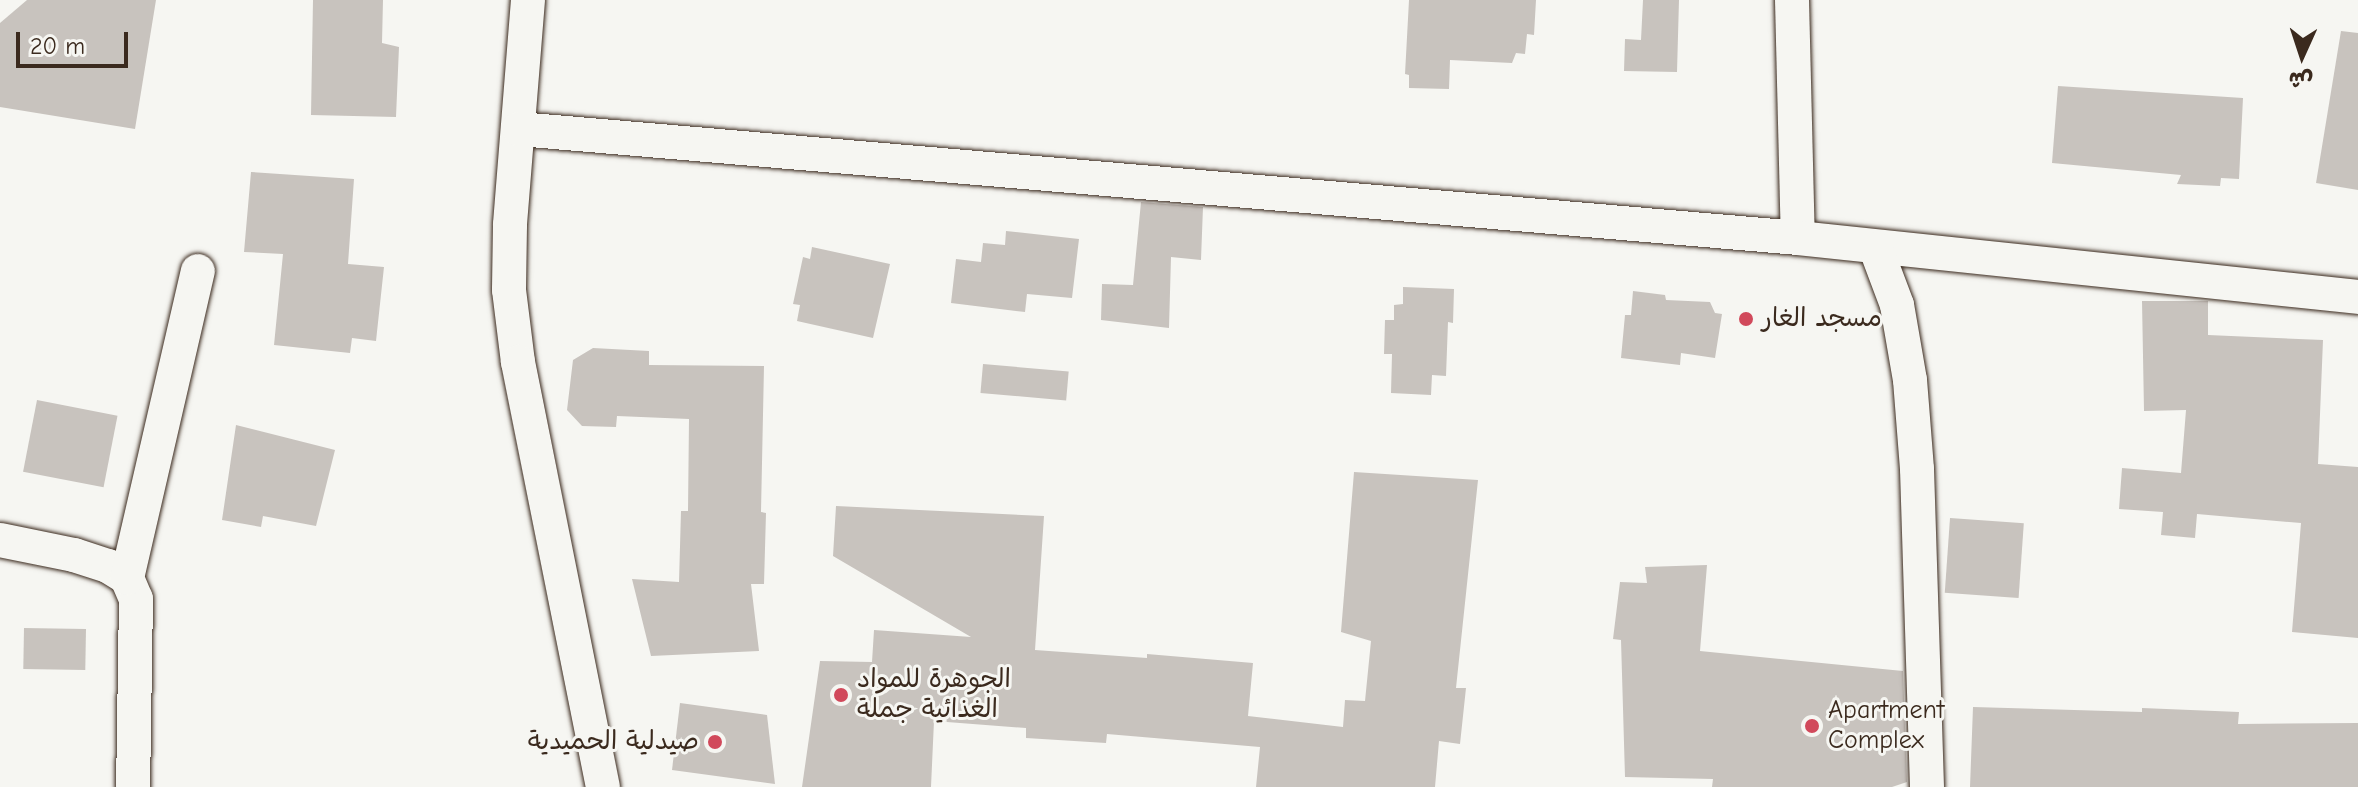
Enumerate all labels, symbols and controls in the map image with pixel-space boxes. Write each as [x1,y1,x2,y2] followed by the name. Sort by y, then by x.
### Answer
[20,16,132,66] scale bar
[2262,16,2342,96] north arrow
[30,32,85,60] text: 20 m
[2288,66,2314,94] text: ش
[1762,303,1882,335] place label: مسجد الغار
[1737,310,1755,328] marker: مسجد الغار
[857,664,1011,726] place label: الجوهرة للمواد الغذائية جملة
[832,686,850,704] marker: الجوهرة للمواد الغذائية جملة
[1828,695,1944,756] place label: Apartment Complex
[1803,717,1821,735] marker: Apartment Complex
[528,726,699,758] place label: صيدلية الحميدية
[706,733,724,751] marker: صيدلية الحميدية

